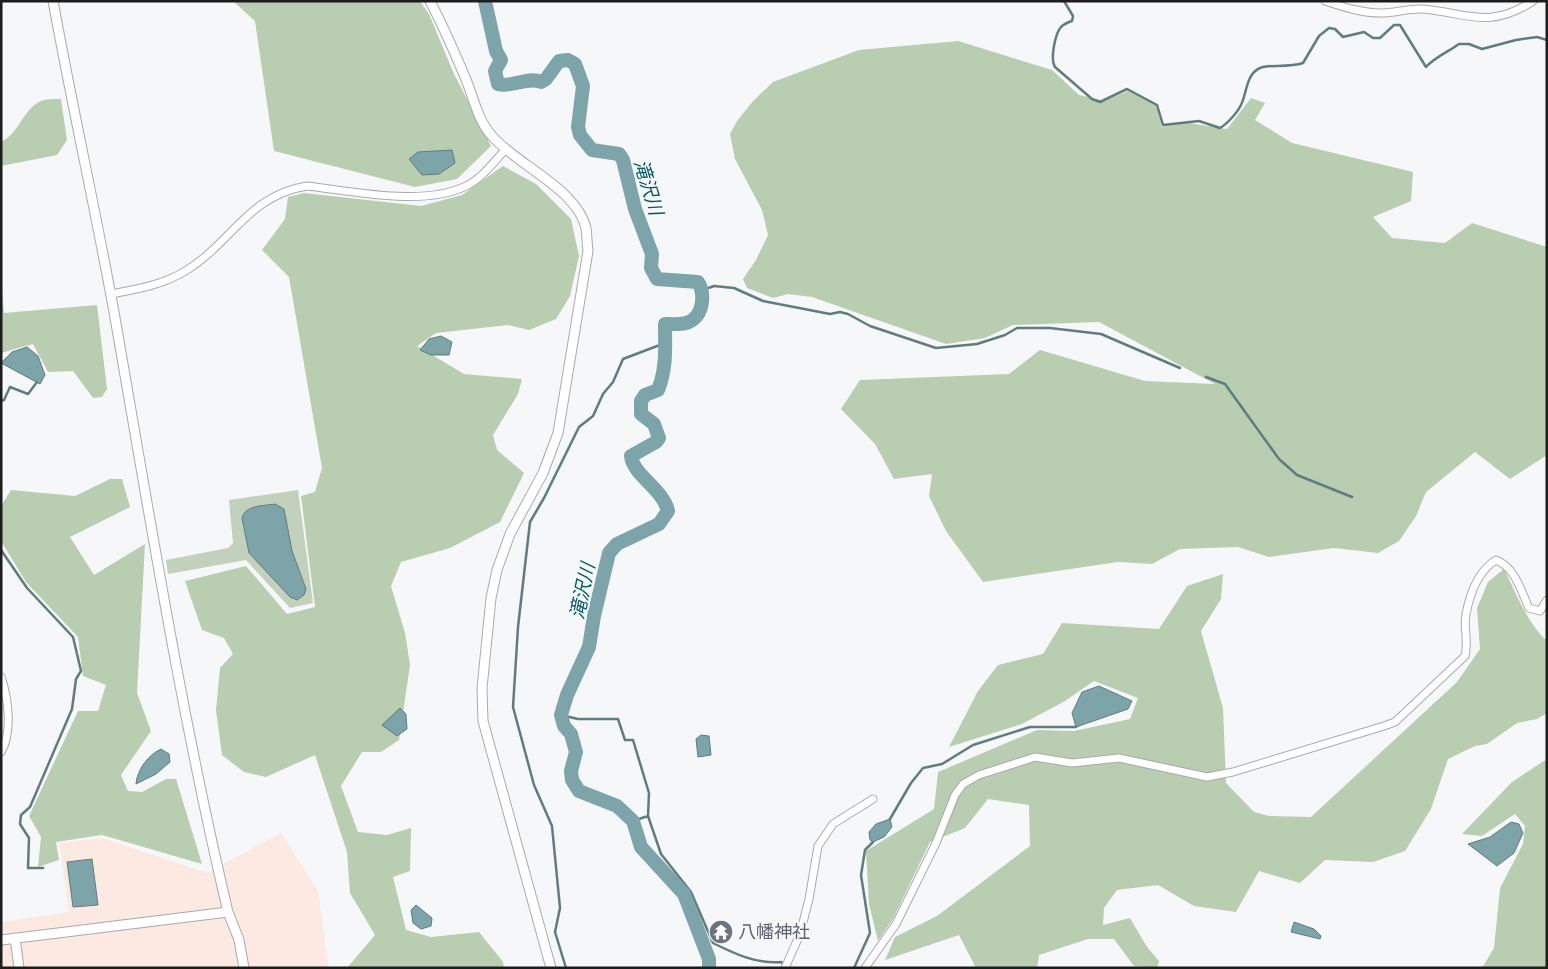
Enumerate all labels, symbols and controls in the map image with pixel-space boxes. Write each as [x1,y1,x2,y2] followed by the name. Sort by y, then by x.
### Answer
[627,157,667,220] water label: 滝沢川
[566,559,602,622] water label: 滝沢川
[708,919,734,945] temple icon: 八幡神社
[738,922,810,945] place label: 八幡神社

